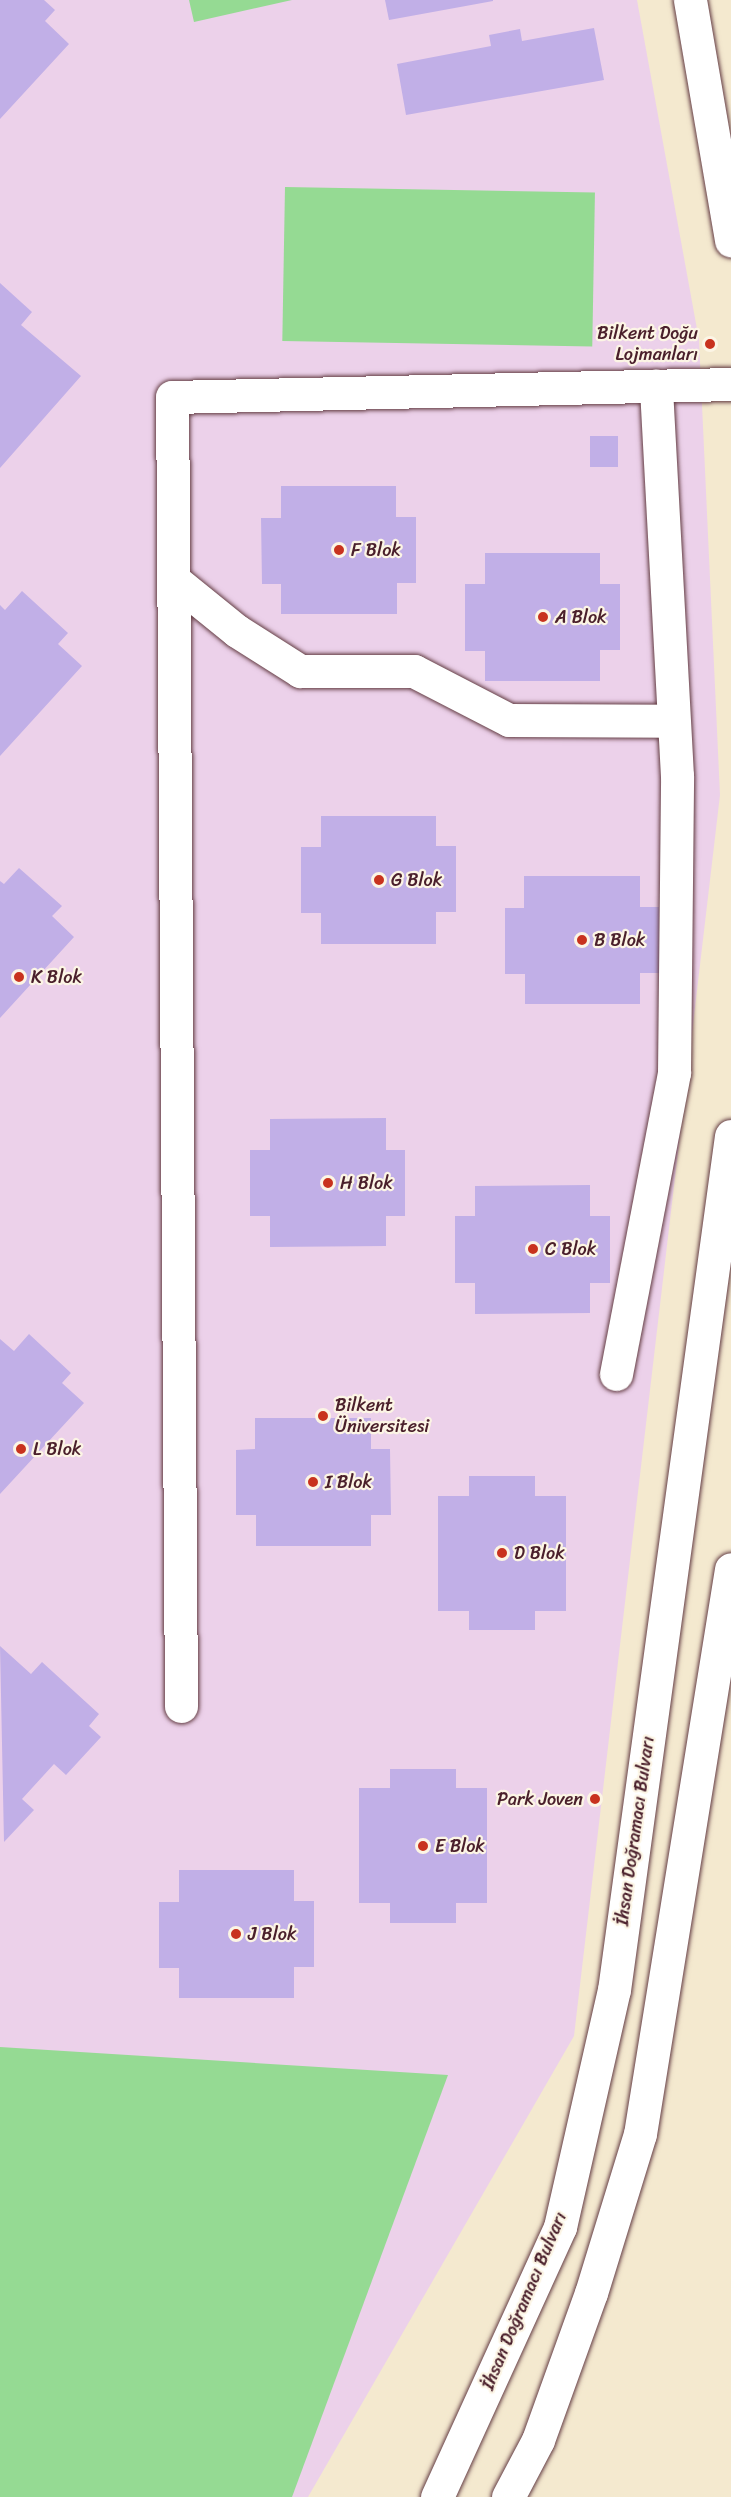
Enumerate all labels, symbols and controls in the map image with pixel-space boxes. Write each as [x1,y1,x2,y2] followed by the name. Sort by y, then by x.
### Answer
[597,323,698,366] place label: Bilkent Doğu Lojmanları
[703,337,717,351] marker: Bilkent Doğu Lojmanları
[351,539,401,561] place label: F Blok
[332,543,346,557] marker: F Blok
[555,606,607,628] place label: A Blok
[536,610,550,624] marker: A Blok
[391,869,442,891] place label: G Blok
[372,873,386,887] marker: G Blok
[594,929,645,951] place label: B Blok
[575,933,589,947] marker: B Blok
[31,966,82,988] place label: K Blok
[12,970,26,984] marker: K Blok
[340,1172,393,1194] place label: H Blok
[321,1176,335,1190] marker: H Blok
[545,1238,596,1260] place label: C Blok
[526,1242,540,1256] marker: C Blok
[335,1395,429,1438] place label: Bilkent Üniversitesi
[316,1409,330,1423] marker: Bilkent Üniversitesi
[33,1438,81,1460] place label: L Blok
[14,1442,28,1456] marker: L Blok
[325,1471,372,1493] place label: I Blok
[306,1475,320,1489] marker: I Blok
[514,1542,565,1564] place label: D Blok
[495,1546,509,1560] marker: D Blok
[611,1735,659,1927] street label: İhsan Doğramacı Bulvarı
[497,1788,583,1810] place label: Park Joven
[588,1792,602,1806] marker: Park Joven
[435,1835,485,1857] place label: E Blok
[416,1839,430,1853] marker: E Blok
[248,1923,296,1945] place label: J Blok
[229,1927,243,1941] marker: J Blok
[477,2209,571,2393] street label: İhsan Doğramacı Bulvarı

